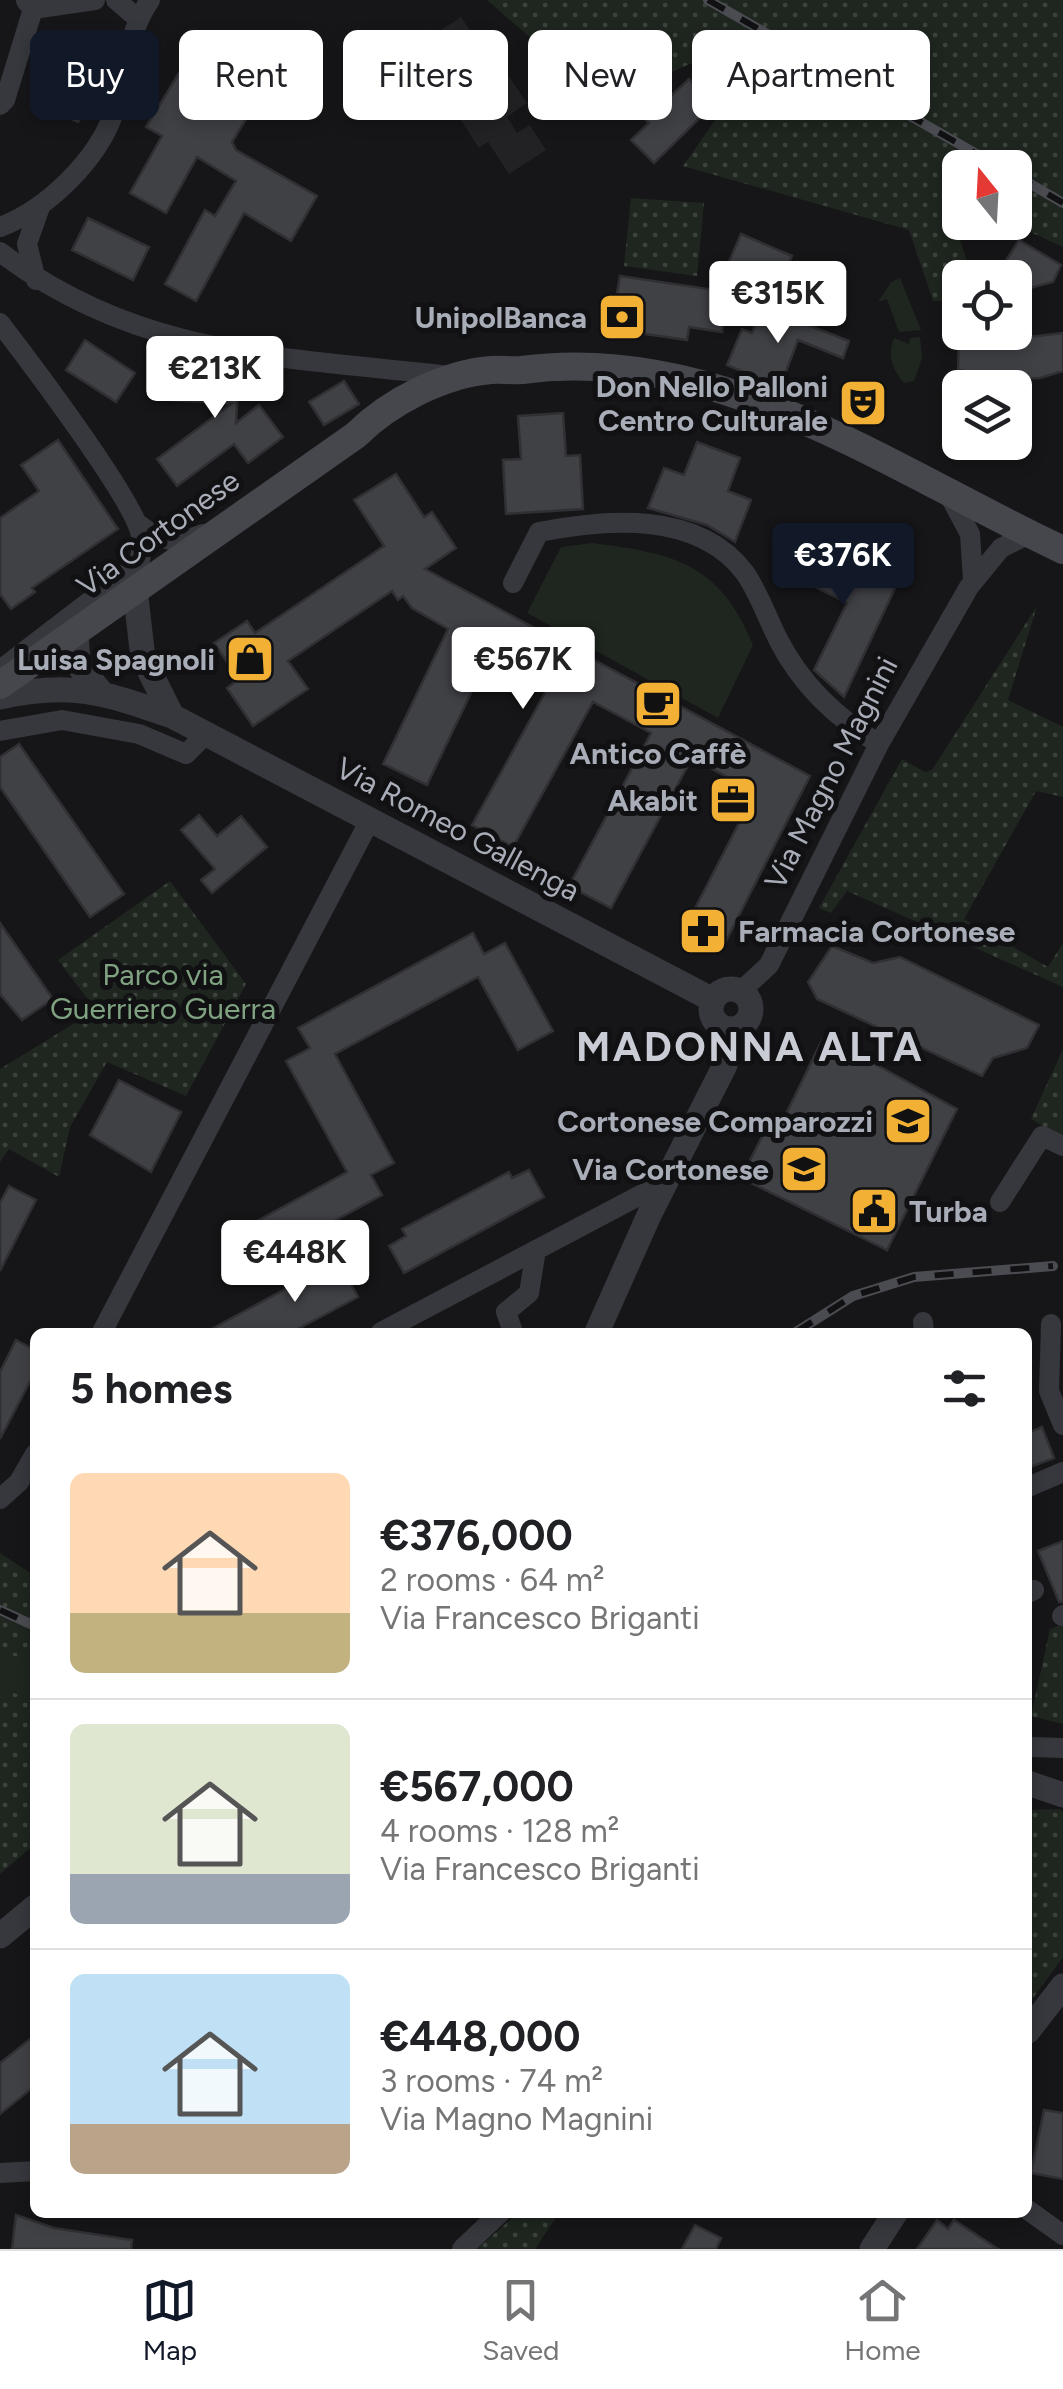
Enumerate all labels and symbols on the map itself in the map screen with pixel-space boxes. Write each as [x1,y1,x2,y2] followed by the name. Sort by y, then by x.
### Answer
[942,150,1032,240] north arrow
[708,261,848,346] pin: €315K
[596,291,648,343] bank icon: UnipolBanca
[414,299,587,336] place label: UnipolBanca
[145,336,285,421] pin: €213K
[595,368,828,439] place label: Don Nello Palloni Centro Culturale
[837,377,889,429] theatre icon: Don Nello Palloni Centro Culturale
[70,462,246,604] street label: Via Cortonese
[773,523,913,608] pin: €376K
[453,627,593,712] pin: €567K
[224,633,276,685] shop icon: Luisa Spagnoli
[17,641,215,678] place label: Luisa Spagnoli
[756,651,906,895] street label: Via Magno Magnini
[632,678,684,730] cafe icon: Antico Caffè
[570,735,747,772] place label: Antico Caffè
[330,749,586,909] street label: Via Romeo Gallenga
[707,774,759,826] office icon: Akabit
[607,782,698,819] place label: Akabit
[677,905,729,957] pharmacy icon: Farmacia Cortonese
[738,913,1016,950] place label: Farmacia Cortonese
[50,956,276,1027] park label: Parco via Guerriero Guerra
[576,1023,924,1071] district label: MADONNA ALTA
[882,1095,934,1147] school or university icon: Cortonese Comparozzi
[557,1103,873,1140] place label: Cortonese Comparozzi
[778,1143,830,1195] school or university icon: Via Cortonese
[572,1151,769,1188] place label: Via Cortonese
[848,1185,900,1237] public building icon: Turba
[909,1193,988,1230] place label: Turba
[225,1220,365,1305] pin: €448K

